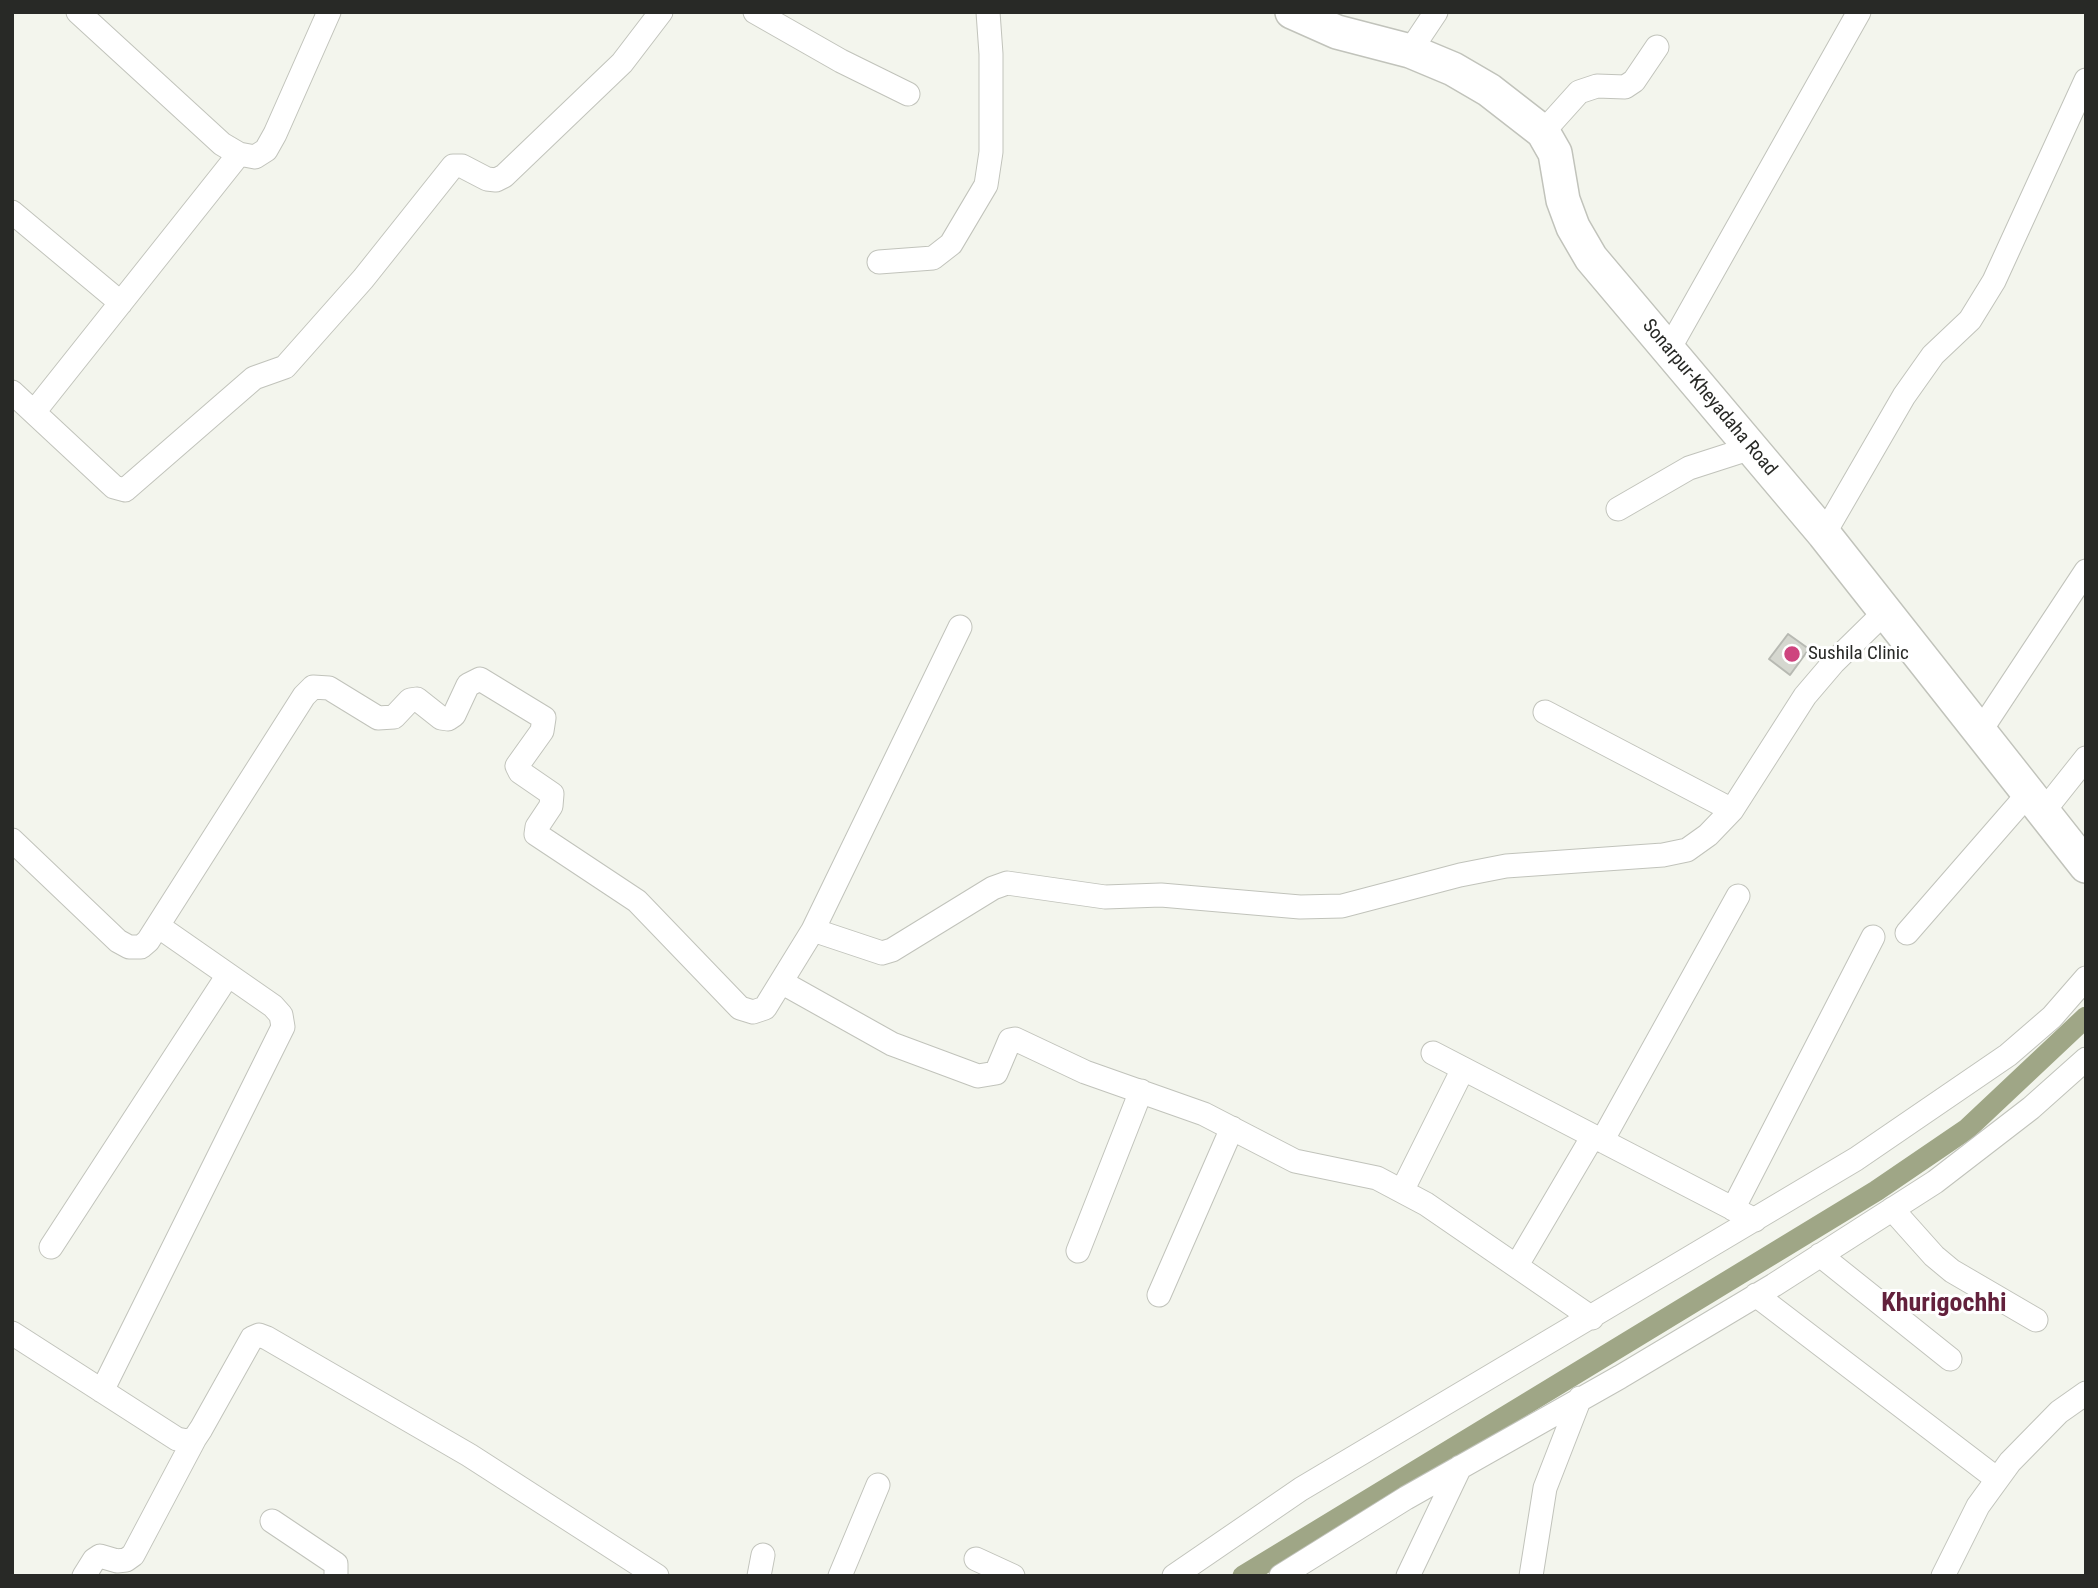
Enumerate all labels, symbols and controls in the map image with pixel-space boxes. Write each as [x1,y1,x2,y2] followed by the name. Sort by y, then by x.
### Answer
[1637,315,1781,481] street label: Sonarpur-Kheyadaha Road
[1808,643,1909,665] place label: Sushila Clinic
[1782,644,1802,664] marker: Sushila Clinic
[1881,1288,2007,1320] district label: Khurigochhi

